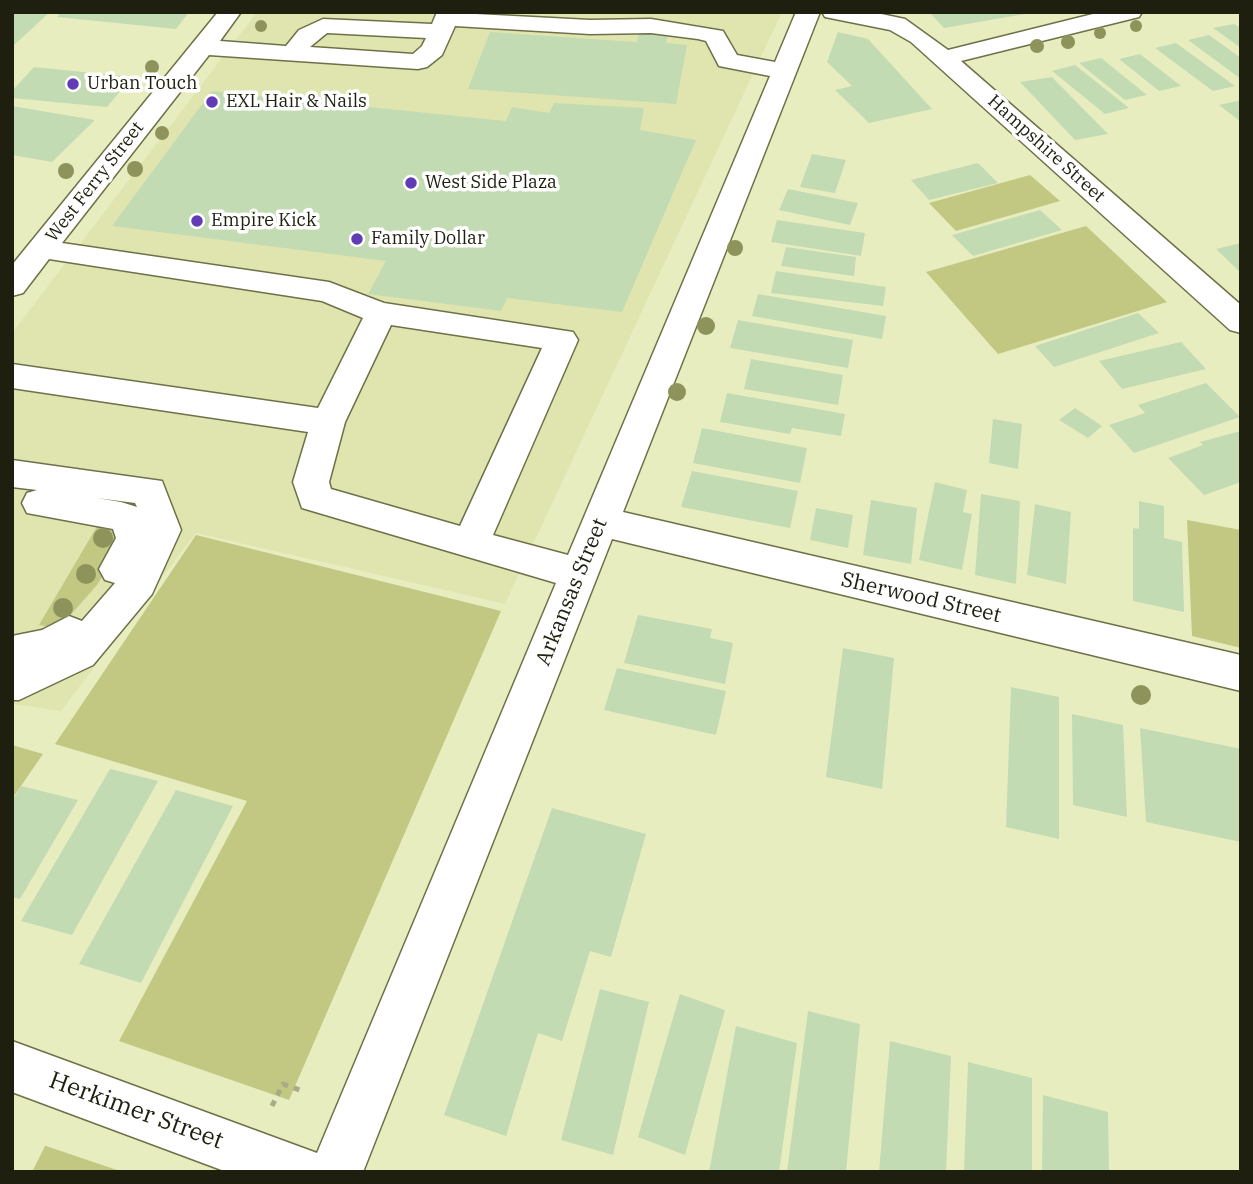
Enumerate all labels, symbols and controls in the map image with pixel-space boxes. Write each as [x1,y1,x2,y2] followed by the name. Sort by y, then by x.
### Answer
[87,73,197,95] place label: Urban Touch
[65,76,81,92] marker: Urban Touch
[226,91,367,113] place label: EXL Hair & Nails
[983,91,1109,207] street label: Hampshire Street
[204,94,220,110] marker: EXL Hair & Nails
[41,118,149,246] street label: West Ferry Street
[425,172,557,194] place label: West Side Plaza
[403,175,419,191] marker: West Side Plaza
[211,210,316,232] place label: Empire Kick
[189,213,205,229] marker: Empire Kick
[371,228,485,250] place label: Family Dollar
[349,231,365,247] marker: Family Dollar
[531,515,613,669] street label: Arkansas Street
[838,567,1004,629] street label: Sherwood Street
[45,1066,227,1156] street label: Herkimer Street

